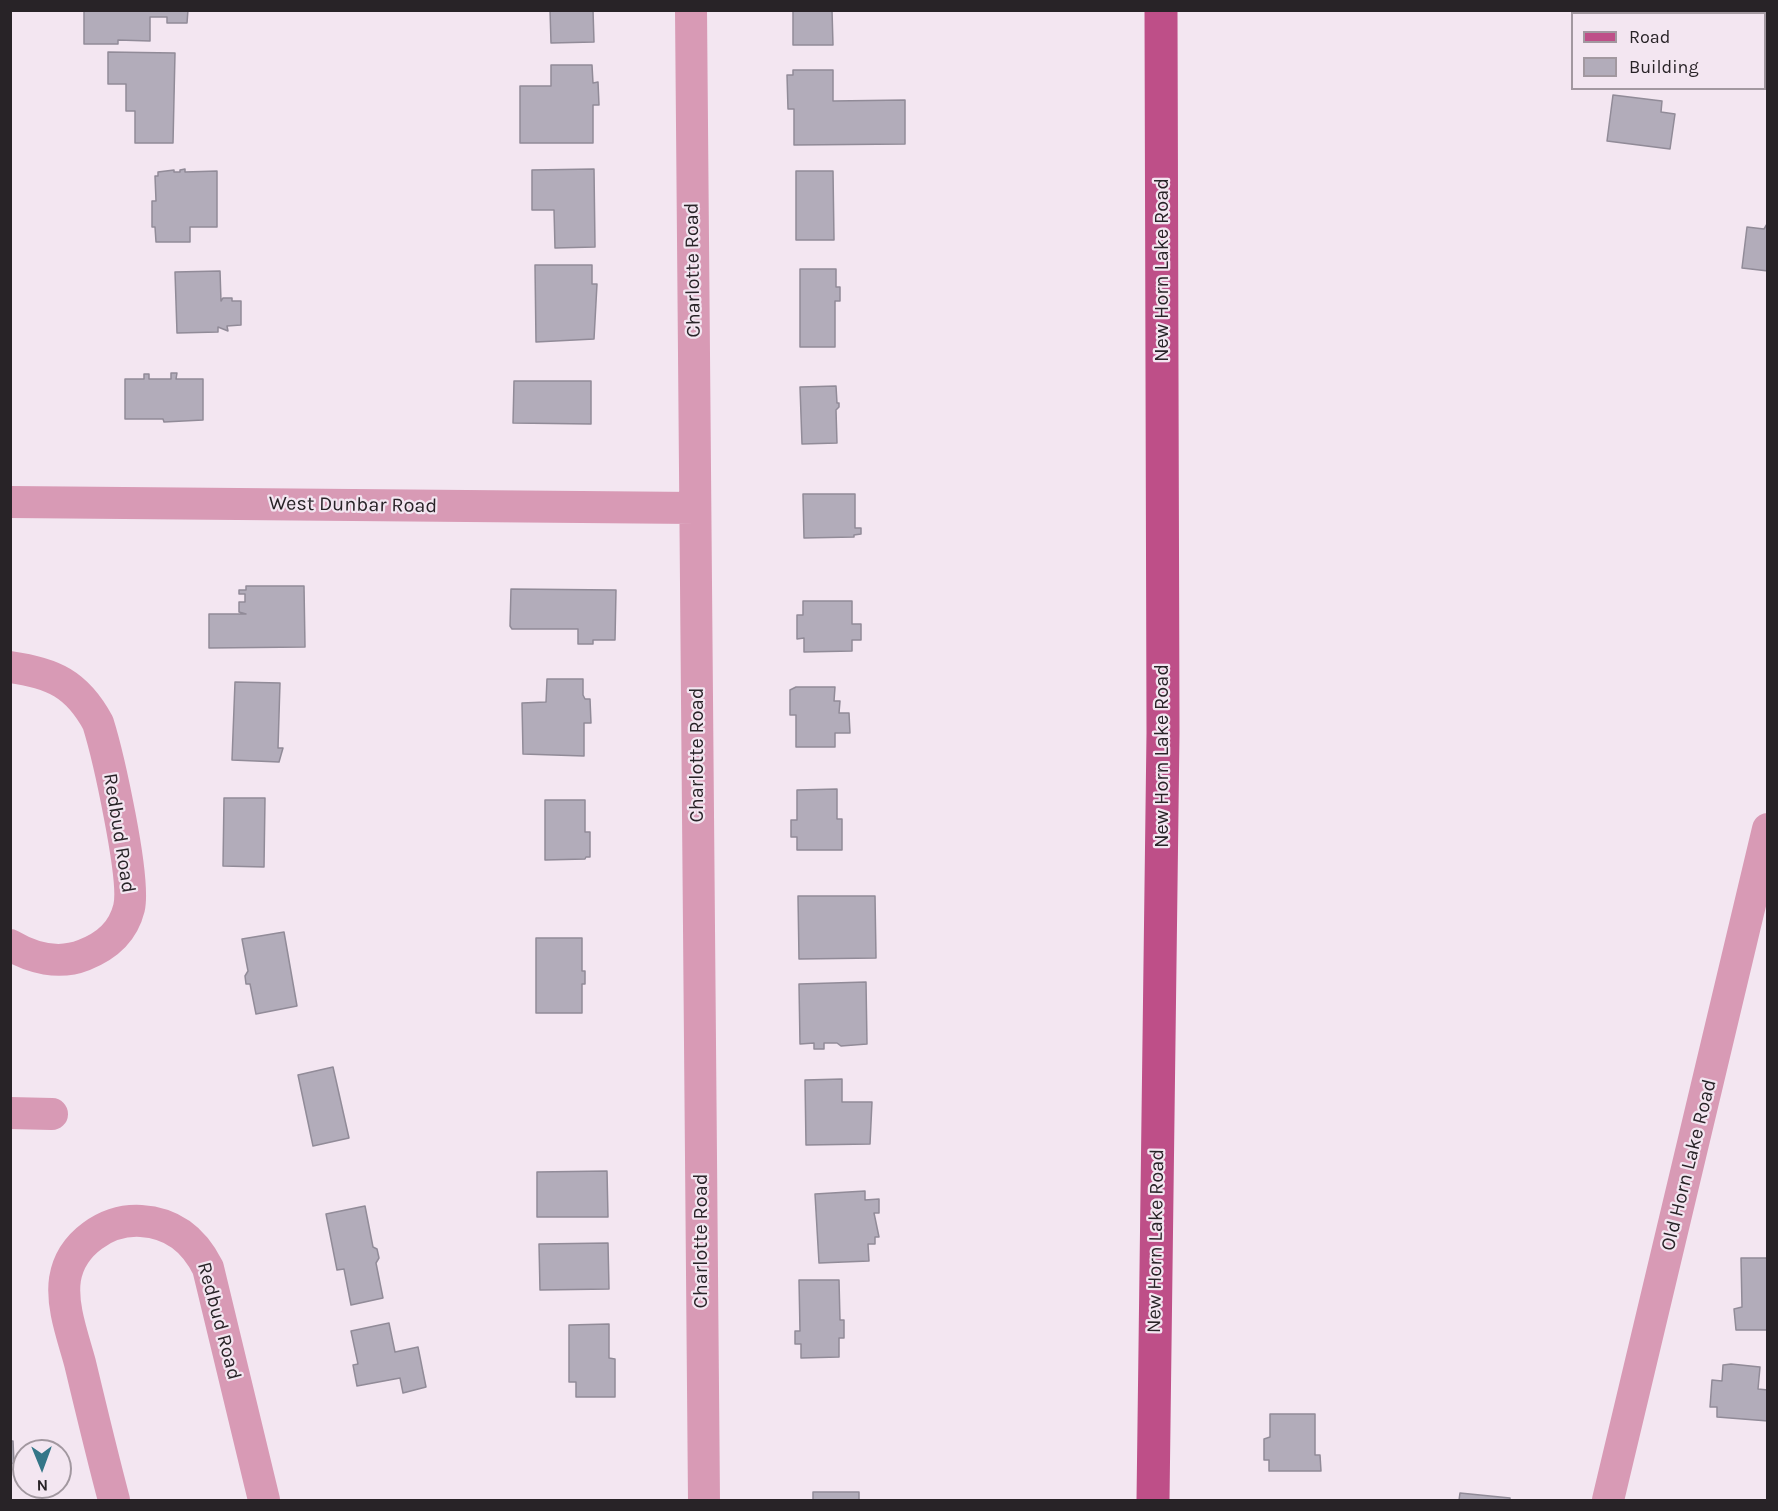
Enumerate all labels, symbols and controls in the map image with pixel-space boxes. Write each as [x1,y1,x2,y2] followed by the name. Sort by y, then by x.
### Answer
[1571,12,1766,90] legend
[1629,26,1670,48] text: Road
[1629,56,1699,78] text: Building
[1150,178,1174,362] street label: New Horn Lake Road
[680,202,706,338] street label: Charlotte Road
[269,492,437,518] street label: West Dunbar Road
[1150,664,1174,848] street label: New Horn Lake Road
[685,687,709,823] street label: Charlotte Road
[98,771,140,895] street label: Redbud Road
[1656,1077,1722,1253] street label: Old Horn Lake Road
[1142,1149,1170,1333] street label: New Horn Lake Road
[689,1173,713,1309] street label: Charlotte Road
[192,1259,246,1383] street label: Redbud Road
[12,1439,72,1499] north arrow
[36,1476,48,1495] text: N

